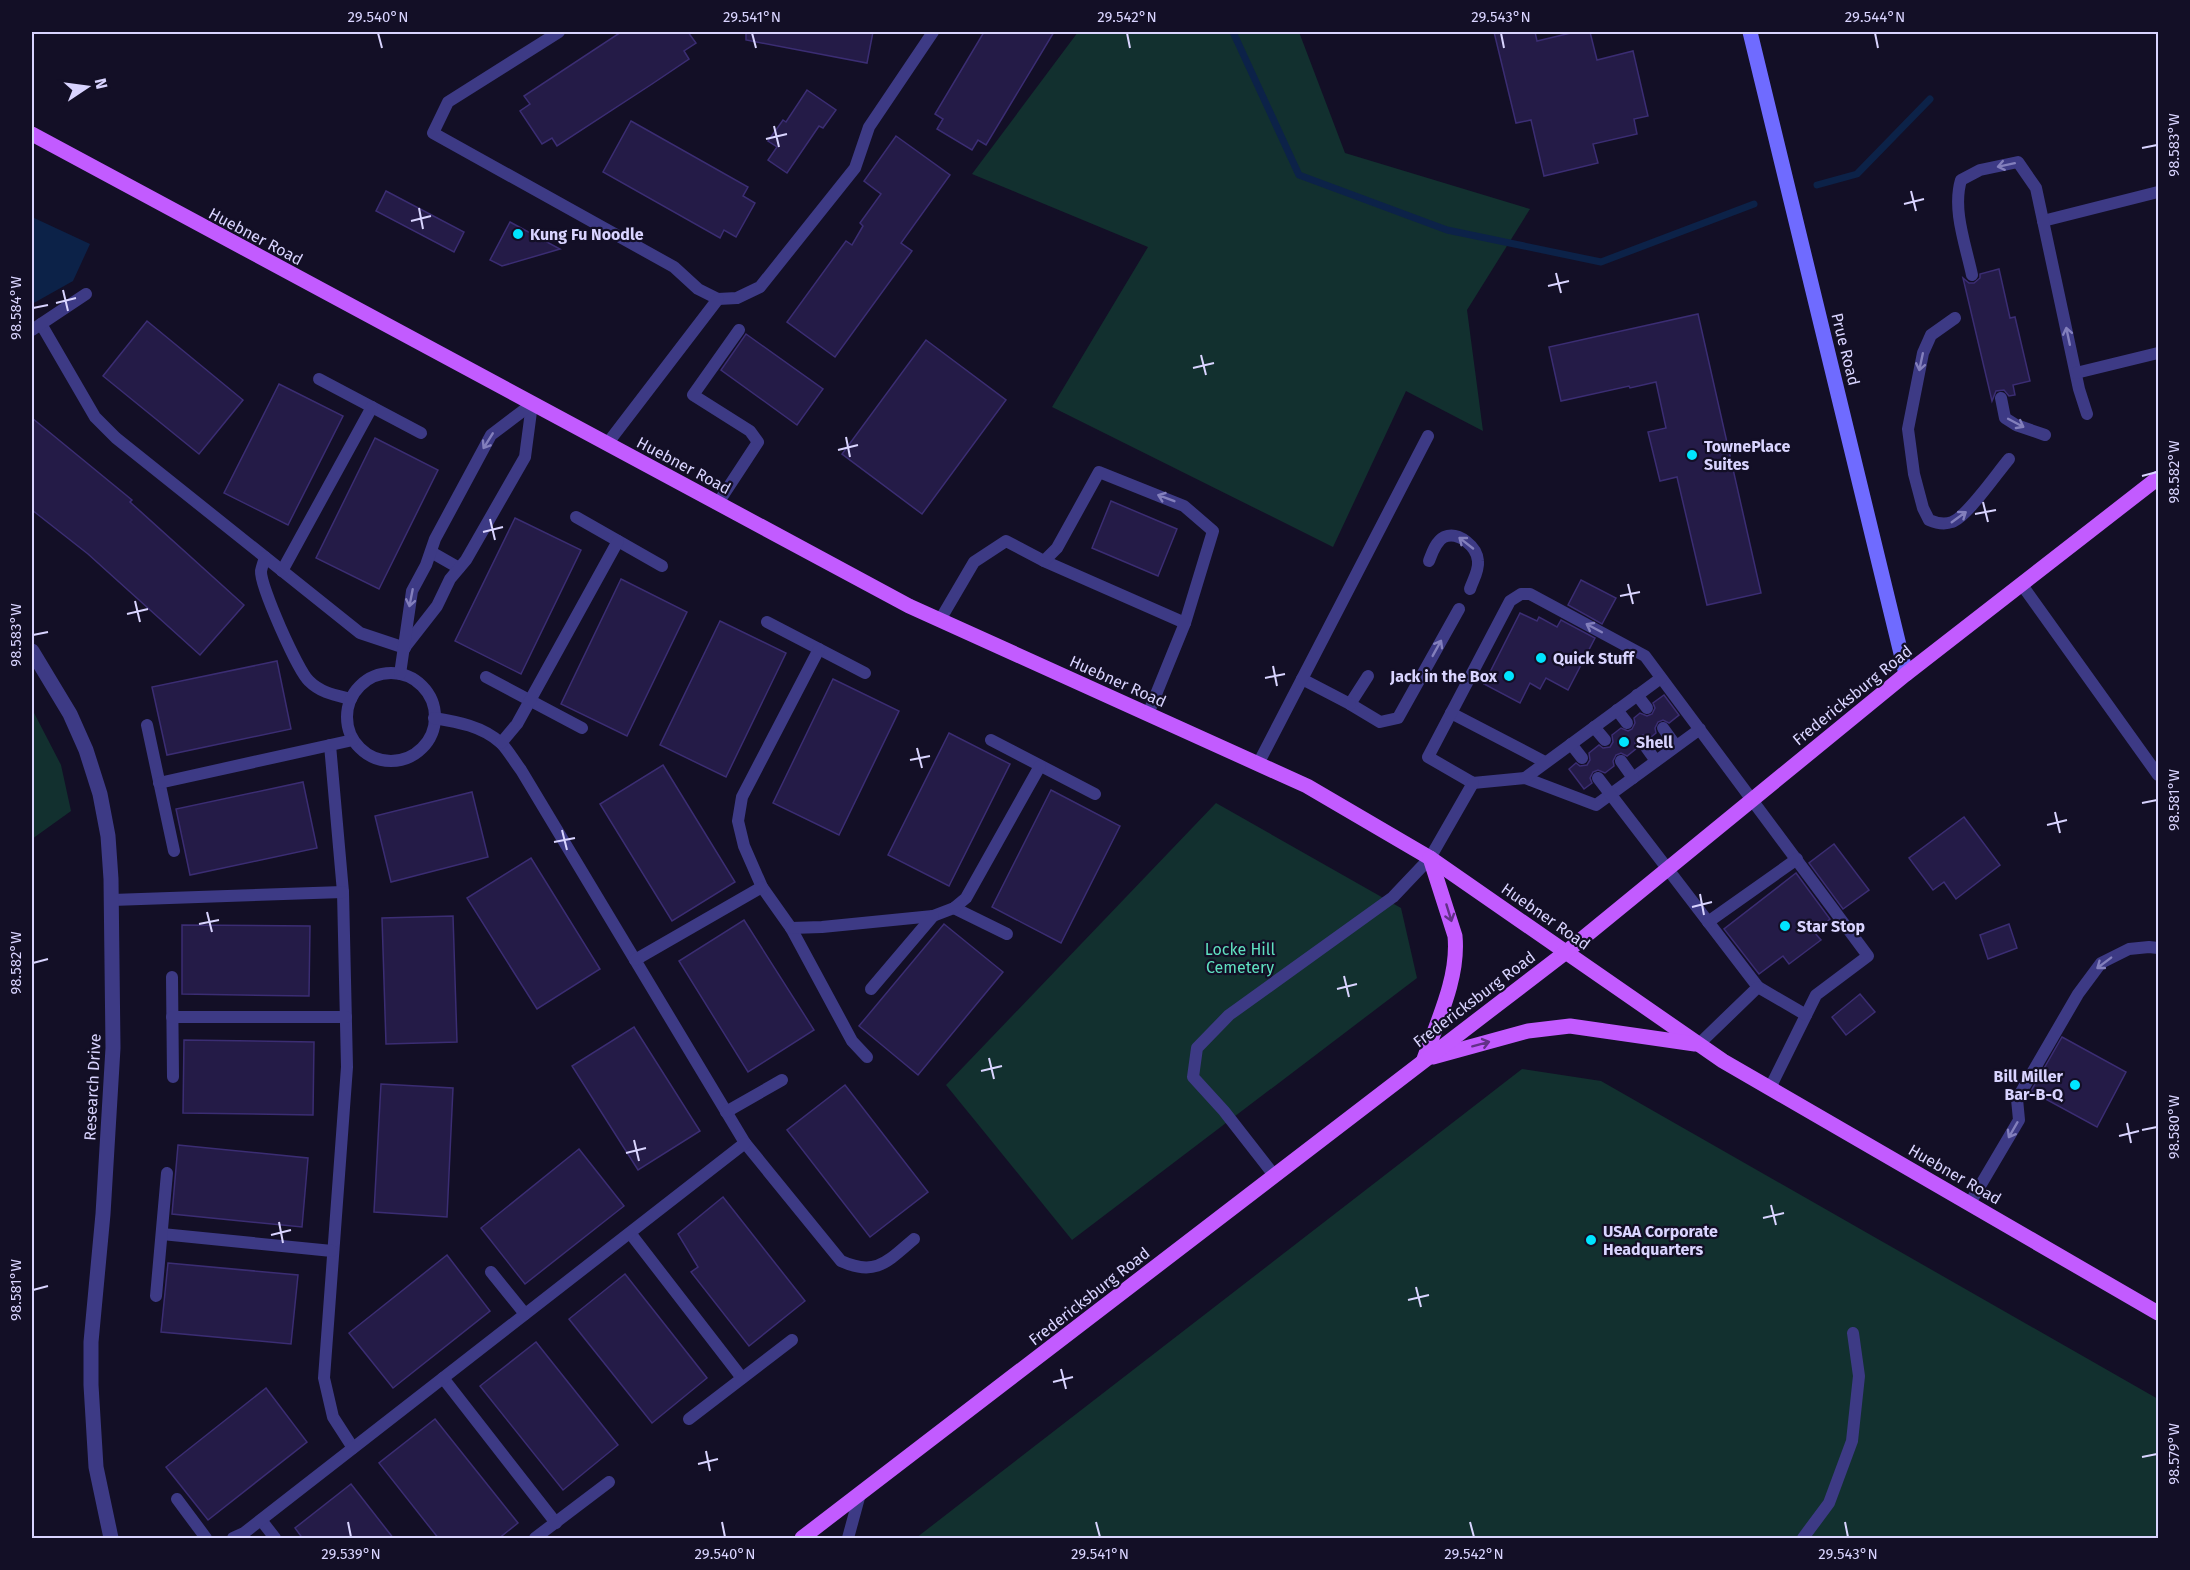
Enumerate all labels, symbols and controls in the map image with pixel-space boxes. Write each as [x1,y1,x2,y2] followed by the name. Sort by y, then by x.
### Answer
[348,8,408,26] text: 29.540°N
[723,8,781,26] text: 29.541°N
[1097,8,1157,26] text: 29.542°N
[1471,8,1531,26] text: 29.543°N
[1845,8,1905,26] text: 29.544°N
[57,57,117,117] north arrow
[91,76,112,91] text: N
[2165,113,2183,177] text: 98.583°W
[1997,159,2016,171] one-way arrow
[205,204,306,269] street label: Huebner Road
[530,225,644,244] place label: Kung Fu Noodle
[511,227,525,241] marker: Kung Fu Noodle
[7,275,25,340] text: 98.584°W
[1827,311,1864,387] street label: Prue Road
[2062,327,2073,347] one-way arrow
[1915,353,1927,372] one-way arrow
[2006,418,2024,430] one-way arrow
[481,433,494,450] one-way arrow
[633,433,734,498] street label: Huebner Road
[1704,437,1790,474] place label: TownePlace Suites
[2165,440,2183,504] text: 98.582°W
[1685,448,1699,462] marker: TownePlace Suites
[1157,492,1175,503] one-way arrow
[1950,511,1966,523] one-way arrow
[1458,536,1474,549] one-way arrow
[405,588,416,607] one-way arrow
[7,603,25,667] text: 98.583°W
[1586,622,1603,634] one-way arrow
[1432,640,1443,658] one-way arrow
[1789,641,1916,749] street label: Fredericksburg Road
[1553,649,1635,668] place label: Quick Stuff
[1534,651,1548,665] marker: Quick Stuff
[1067,652,1169,711] street label: Huebner Road
[1389,667,1498,686] place label: Jack in the Box
[1502,669,1516,683] marker: Jack in the Box
[1636,733,1673,752] place label: Shell
[1617,735,1631,749] marker: Shell
[2165,768,2183,831] text: 98.581°W
[1498,879,1594,954] street label: Huebner Road
[1444,903,1455,922] one-way arrow
[1797,917,1865,936] place label: Star Stop
[1778,919,1792,933] marker: Star Stop
[7,931,25,995] text: 98.582°W
[1205,940,1275,977] park label: Locke Hill Cemetery
[1409,947,1539,1052] street label: Fredericksburg Road
[2097,957,2113,969] one-way arrow
[80,1033,105,1141] street label: Research Drive
[1471,1038,1490,1049] one-way arrow
[1994,1067,2064,1104] place label: Bill Miller Bar-B-Q
[2068,1078,2082,1092] marker: Bill Miller Bar-B-Q
[2165,1094,2183,1159] text: 98.580°W
[2006,1121,2018,1138] one-way arrow
[1905,1140,2004,1209] street label: Huebner Road
[1603,1222,1718,1259] place label: USAA Corporate Headquarters
[1584,1233,1598,1247] marker: USAA Corporate Headquarters
[1025,1243,1154,1349] street label: Fredericksburg Road
[7,1258,25,1321] text: 98.581°W
[2165,1423,2183,1485] text: 98.579°W
[321,1545,381,1563] text: 29.539°N
[695,1545,755,1563] text: 29.540°N
[1071,1545,1129,1563] text: 29.541°N
[1444,1545,1504,1563] text: 29.542°N
[1818,1545,1878,1563] text: 29.543°N

